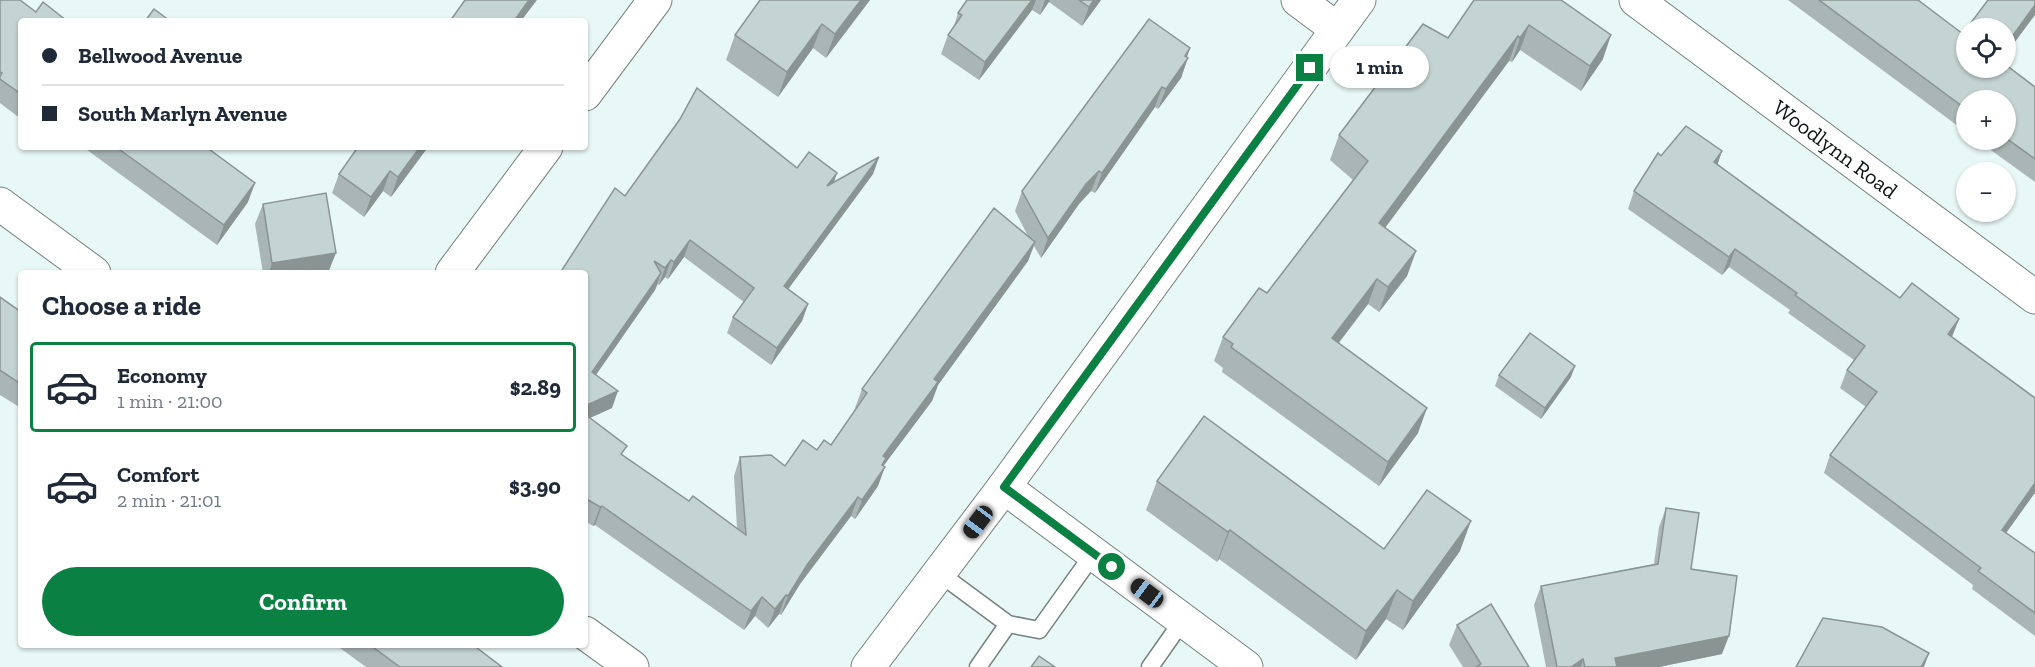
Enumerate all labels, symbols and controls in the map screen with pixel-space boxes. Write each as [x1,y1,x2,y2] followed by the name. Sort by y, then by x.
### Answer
[1956,18,2016,222] map controls
[1956,18,2016,78] button: locate
[78,42,242,69] text: Bellwood Avenue
[1331,47,1430,89] callout: 1 min
[1296,54,1323,81] route end
[1356,55,1403,79] text: 1 min
[1956,90,2016,150] button: +
[1768,93,1903,204] street label: Woodlynn Road
[78,100,287,127] text: South Marlyn Avenue
[1956,162,2016,222] button: −
[42,290,201,322] text: Choose a ride
[45,360,99,414] icon: car
[117,362,207,389] text: Economy
[510,374,561,401] text: $2.89
[117,389,223,413] text: 1 min · 21:00
[45,459,99,513] icon: car
[117,461,199,488] text: Comfort
[509,473,561,500] text: $3.90
[117,488,221,512] text: 2 min · 21:01
[960,502,996,542] car
[1098,553,1125,580] route start
[42,567,564,636] button: Confirm
[1127,575,1167,611] car

